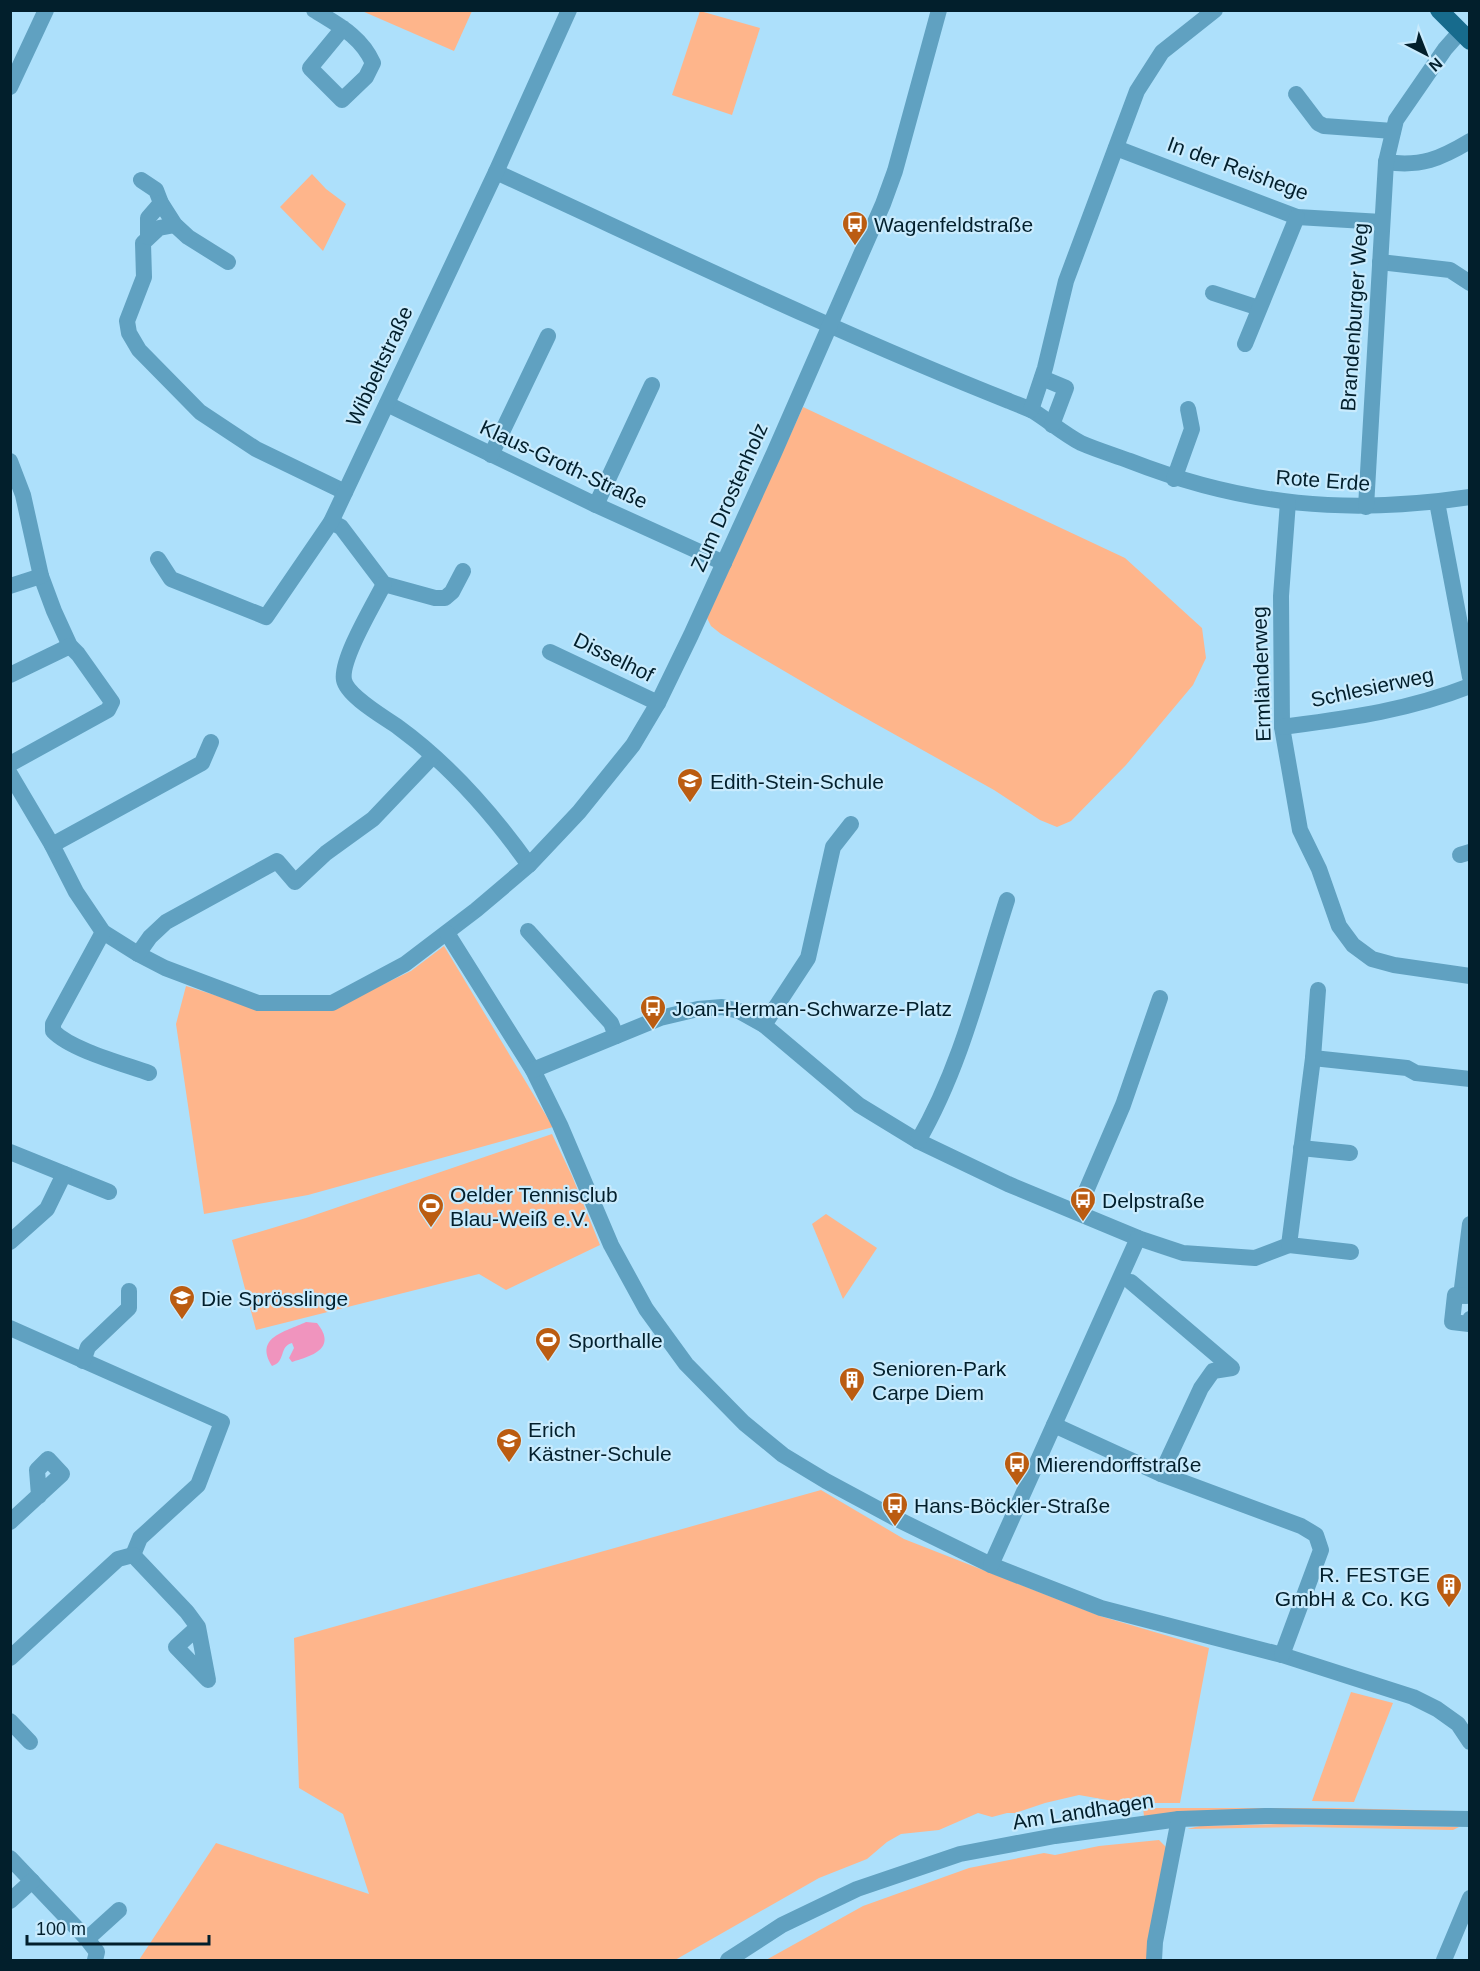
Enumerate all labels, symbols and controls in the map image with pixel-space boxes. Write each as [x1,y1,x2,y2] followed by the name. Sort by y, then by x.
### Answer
[1396,24,1456,84] north arrow
[1426,55,1446,75] text: N
[1164,132,1312,204] street label: In der Reishege
[840,209,870,247] bus stop icon: Wagenfeldstraße
[874,213,1033,236] place label: Wagenfeldstraße
[1336,222,1372,412] street label: Brandenburger Weg
[341,302,417,430] street label: Wibbeltstraße
[477,415,651,513] street label: Klaus-Groth-Straße
[686,419,772,575] street label: Zum Drostenholz
[1275,465,1371,495] street label: Rote Erde
[1247,606,1275,742] street label: Ermländerweg
[570,628,658,686] street label: Disselhof
[1309,663,1435,711] street label: Schlesierweg
[675,766,705,804] school or university icon: Edith-Stein-Schule
[710,770,884,793] place label: Edith-Stein-Schule
[638,993,668,1031] bus stop icon: Joan-Herman-Schwarze-Platz
[672,997,952,1020] place label: Joan-Herman-Schwarze-Platz
[450,1183,618,1230] place label: Oelder Tennisclub Blau-Weiß e.V.
[1068,1185,1098,1223] bus stop icon: Delpstraße
[1102,1189,1205,1212] place label: Delpstraße
[416,1191,446,1229] sports icon: Oelder Tennisclub Blau-Weiß e.V.
[167,1283,197,1321] school or university icon: Die Sprösslinge
[201,1287,348,1310] place label: Die Sprösslinge
[533,1325,563,1363] sports icon: Sporthalle
[568,1329,663,1352] place label: Sporthalle
[872,1357,1007,1404] place label: Senioren-Park Carpe Diem
[837,1365,867,1403] building icon: Senioren-Park Carpe Diem
[528,1418,672,1465] place label: Erich Kästner-Schule
[494,1426,524,1464] school or university icon: Erich Kästner-Schule
[1002,1449,1032,1487] bus stop icon: Mierendorffstraße
[1036,1453,1201,1476] place label: Mierendorffstraße
[880,1490,910,1528] bus stop icon: Hans-Böckler-Straße
[914,1494,1110,1517] place label: Hans-Böckler-Straße
[1275,1563,1430,1610] place label: R. FESTGE GmbH & Co. KG
[1434,1571,1464,1609] building icon: R. FESTGE GmbH & Co. KG
[1011,1788,1155,1834] street label: Am Landhagen
[27,1908,208,1946] scale bar
[36,1919,86,1939] text: 100 m

